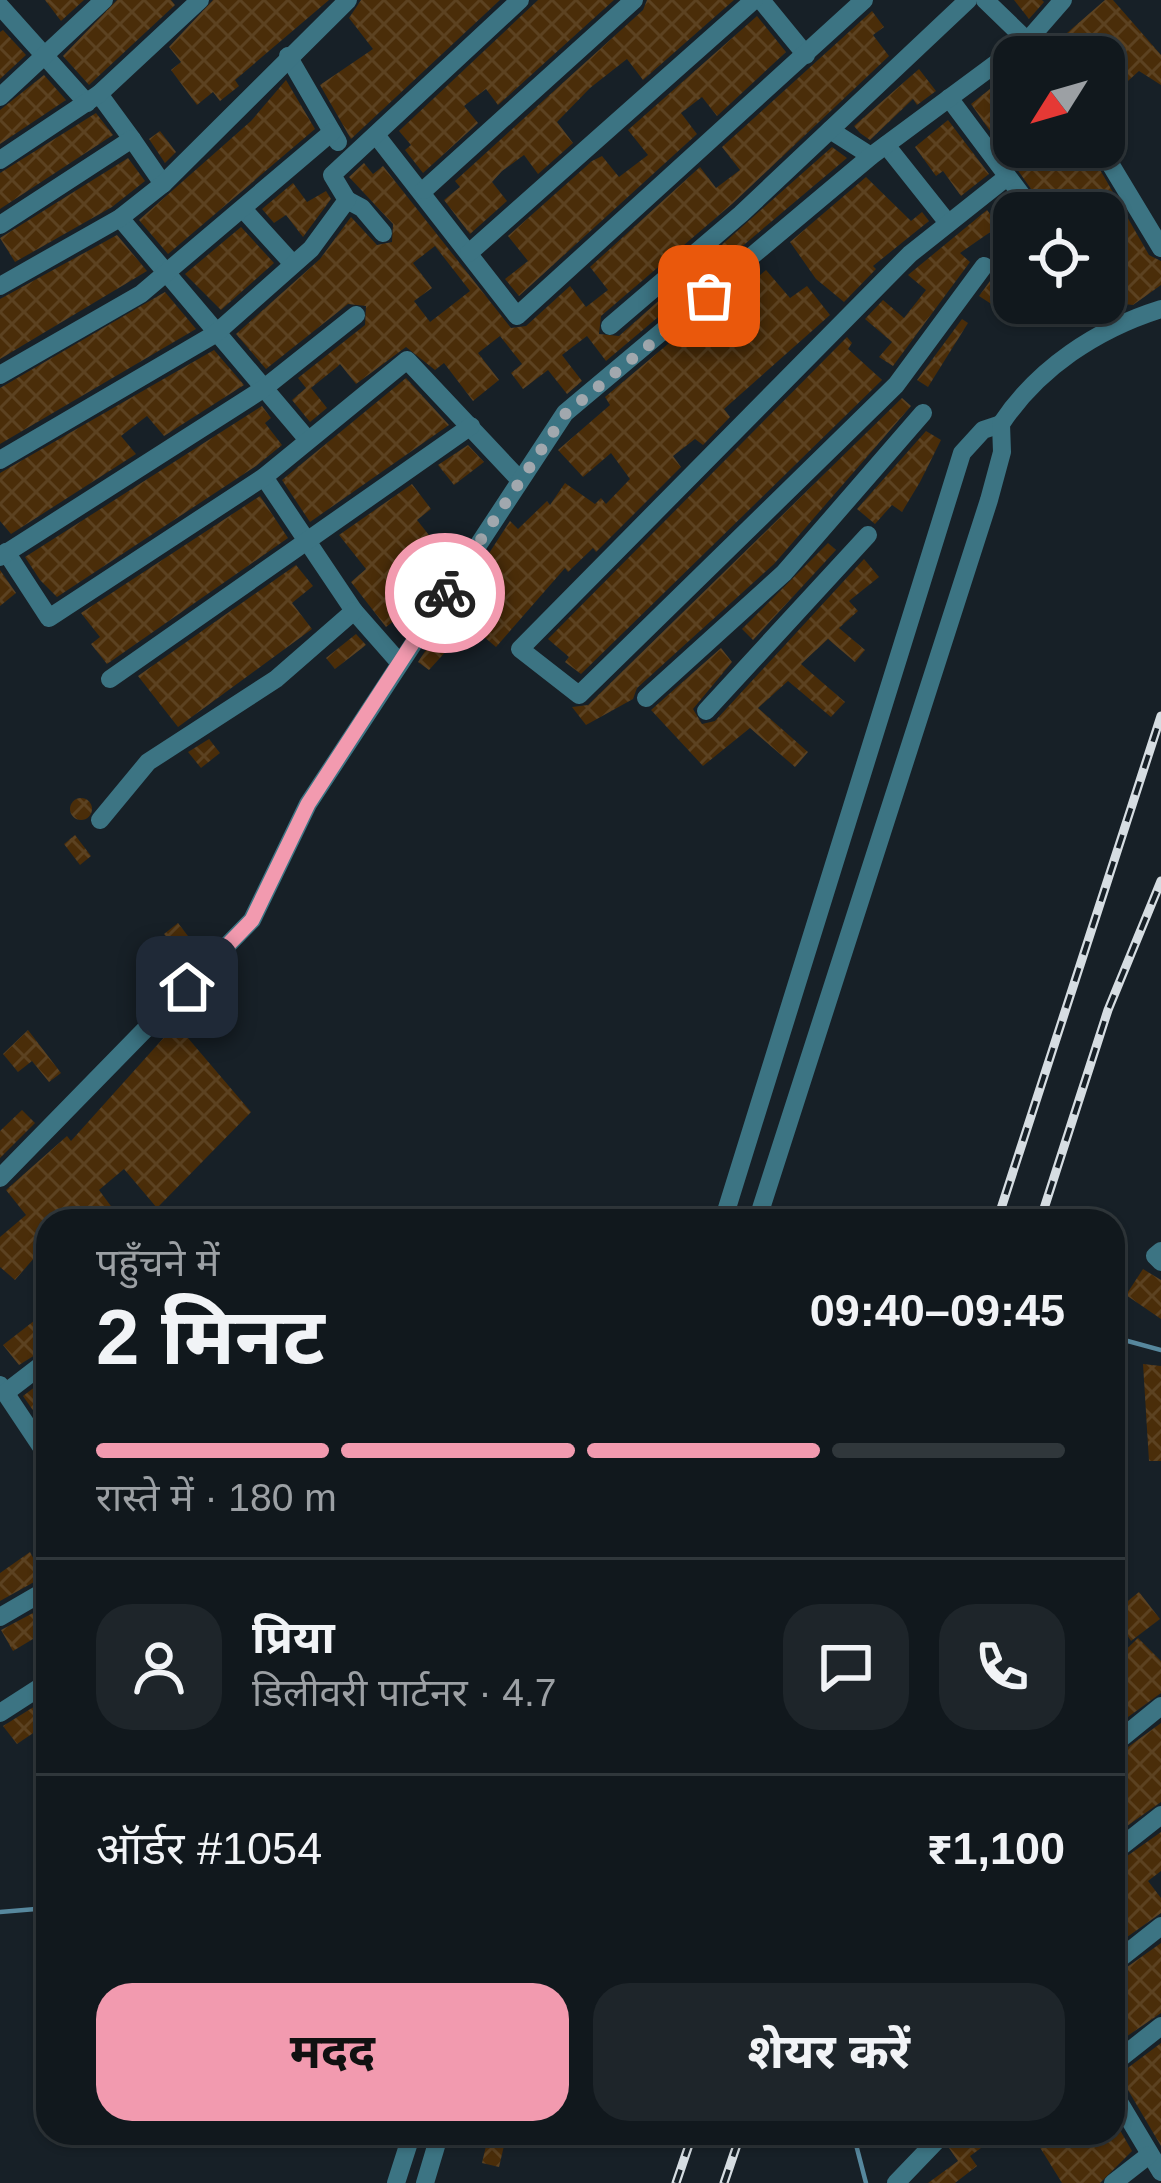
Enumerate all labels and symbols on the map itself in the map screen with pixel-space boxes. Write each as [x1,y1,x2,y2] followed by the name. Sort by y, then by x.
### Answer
[993,36,1125,168] north arrow
[658,245,760,347] pin
[385,533,505,653] courier
[136,936,238,1038] pin

